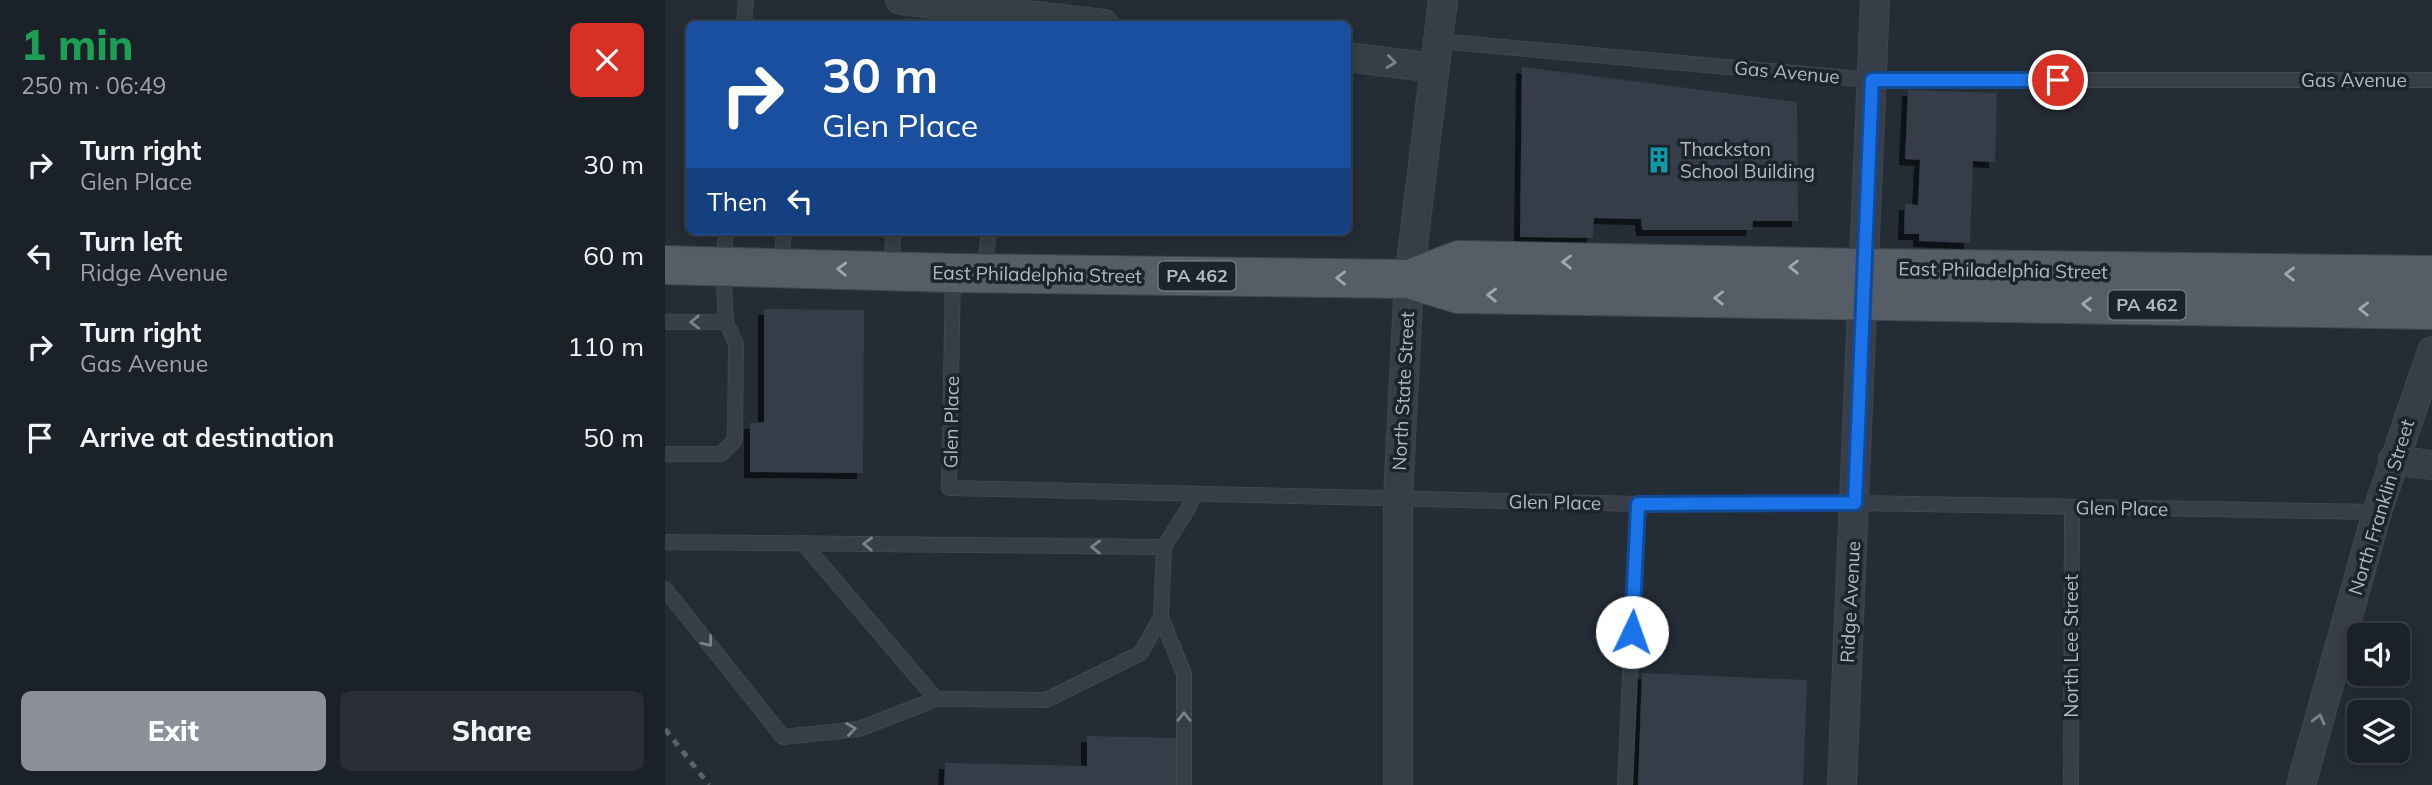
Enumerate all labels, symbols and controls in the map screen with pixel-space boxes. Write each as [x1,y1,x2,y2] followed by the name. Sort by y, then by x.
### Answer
[21,18,134,71] text: 1 min
[570,23,644,97] button: close
[822,44,938,105] text: 30 m
[707,49,798,140] icon: right
[2028,50,2088,110] pin
[1385,55,1397,70] one-way arrow
[1733,55,1841,89] street label: Gas Avenue
[2039,61,2077,99] icon: arrive
[2301,68,2407,92] street label: Gas Avenue
[21,71,166,100] text: 250 m · 06:49
[822,105,978,145] text: Glen Place
[80,134,201,167] text: Turn right
[1680,137,1815,183] place label: Thackston School Building
[1644,145,1674,175] building icon: Thackston School Building
[21,146,59,184] icon: right
[583,148,644,181] text: 30 m
[80,167,192,196] text: Glen Place
[781,182,819,220] icon: left
[707,185,767,218] text: Then
[80,225,182,258] text: Turn left
[21,237,59,275] icon: left
[583,239,644,272] text: 60 m
[1561,255,1572,270] one-way arrow
[1898,256,2108,284] street label: East Philadelphia Street
[80,258,228,287] text: Ridge Avenue
[1788,259,1799,275] one-way arrow
[932,260,1142,288] street label: East Philadelphia Street
[837,261,848,276] one-way arrow
[1159,262,1235,290] road number: PA 462
[2285,266,2296,281] one-way arrow
[1335,270,1345,286] one-way arrow
[1486,287,1497,302] one-way arrow
[2109,290,2185,320] road number: PA 462
[1714,291,1725,306] one-way arrow
[2082,297,2093,312] one-way arrow
[2358,301,2369,317] one-way arrow
[1387,310,1419,471] street label: North State Street
[690,314,700,330] one-way arrow
[80,316,201,349] text: Turn right
[21,328,59,366] icon: right
[568,330,644,363] text: 110 m
[80,349,208,378] text: Gas Avenue
[938,375,964,469] street label: Glen Place
[2343,416,2419,598] street label: North Franklin Street
[21,419,59,457] icon: arrive
[80,421,335,454] text: Arrive at destination
[583,421,644,454] text: 50 m
[1508,489,1602,515] street label: Glen Place
[2075,495,2169,521] street label: Glen Place
[863,536,873,552] one-way arrow
[1090,539,1101,554] one-way arrow
[1835,540,1865,664] street label: Ridge Avenue
[2059,574,2083,718] street label: North Lee Street
[1595,595,1669,669] position arrow
[2347,623,2410,763] map controls
[2347,623,2410,686] button: sound
[699,635,712,647] one-way arrow
[21,691,326,771] button: Exit
[340,691,644,771] button: Share
[2347,700,2410,763] button: layers
[1176,711,1192,722] one-way arrow
[2311,713,2326,725] one-way arrow
[845,722,857,737] one-way arrow

